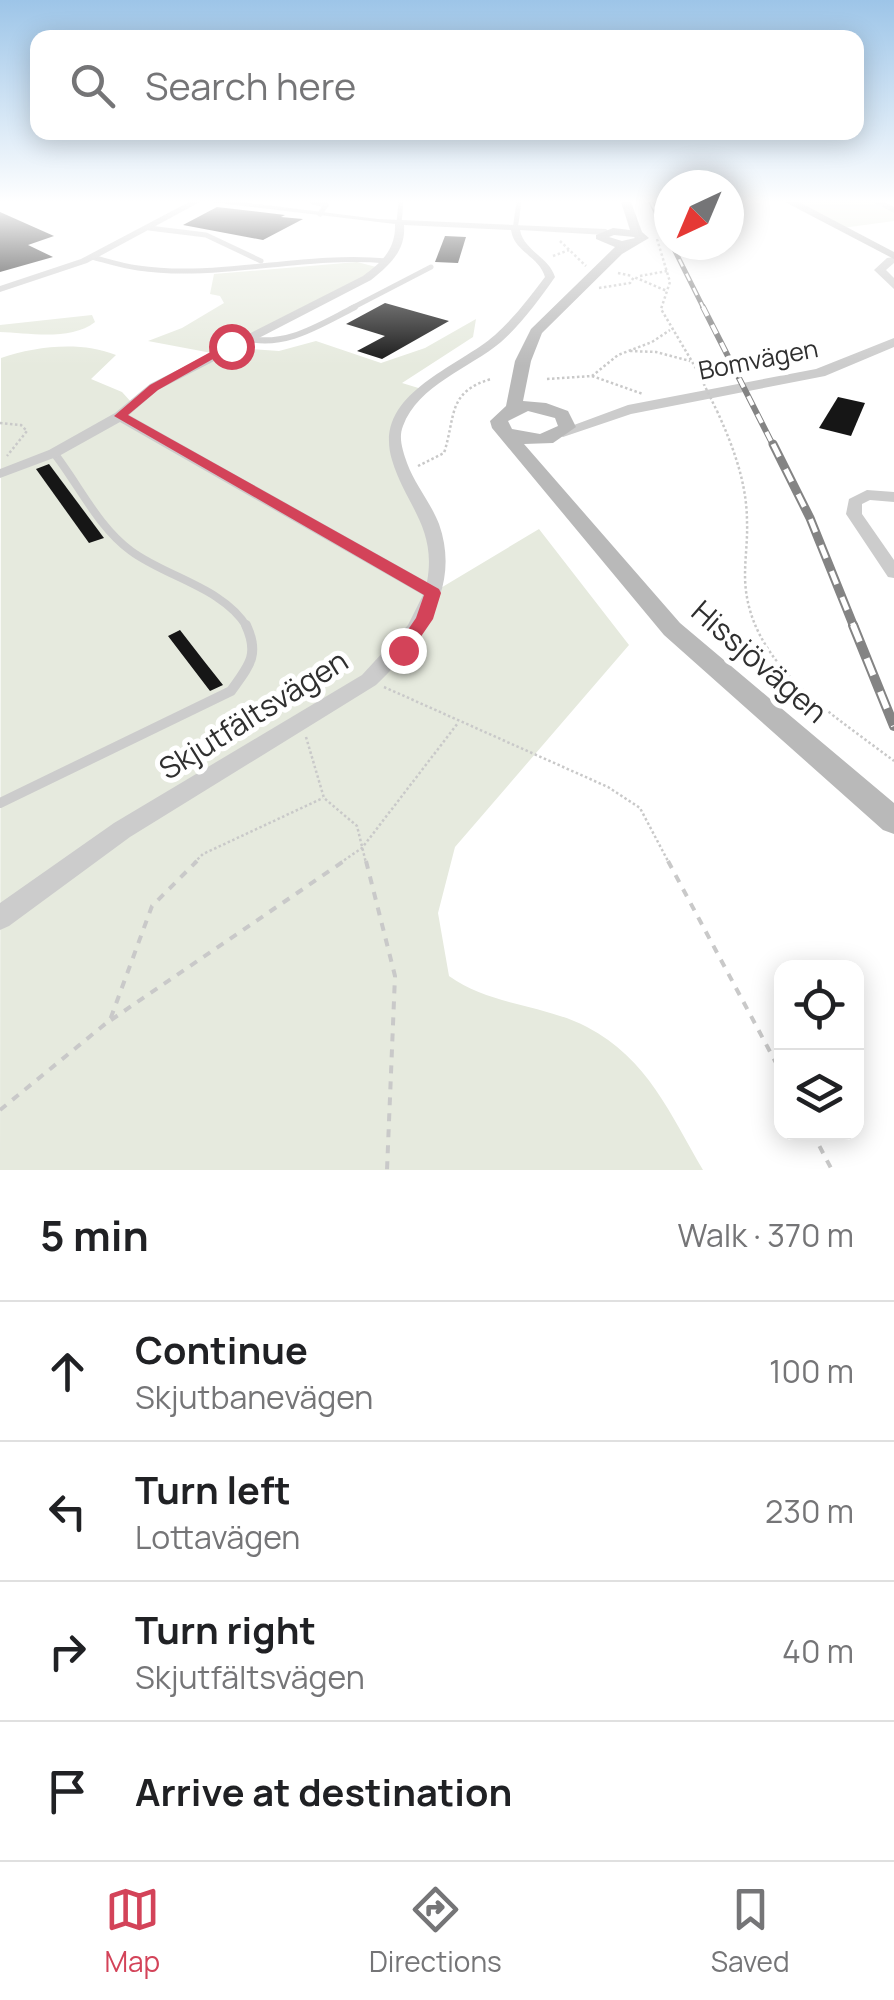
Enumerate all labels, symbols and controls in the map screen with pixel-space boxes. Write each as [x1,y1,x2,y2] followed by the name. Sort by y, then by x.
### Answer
[30,30,864,140] search box
[65,58,120,113] icon: search
[145,59,356,111] text: Search here
[654,170,744,260] north arrow
[209,324,255,370] route start
[695,330,821,388] street label: Bomvägen
[683,591,837,731] street label: Hissjövägen
[381,628,427,674] route end
[151,640,355,788] street label: Skjutfältsvägen
[774,960,864,1140] map controls
[774,960,864,1050] button: locate
[774,1050,864,1140] button: layers
[40,1206,149,1264] text: 5 min
[678,1213,854,1257] text: Walk · 370 m
[135,1323,308,1375] text: Continue
[40,1344,95,1399] icon: ahead
[769,1349,854,1393] text: 100 m
[135,1375,373,1419] text: Skjutbanevägen
[135,1463,291,1515] text: Turn left
[40,1484,95,1539] icon: left
[765,1489,854,1533] text: 230 m
[135,1515,300,1559] text: Lottavägen
[135,1603,316,1655] text: Turn right
[40,1624,95,1679] icon: right
[782,1629,854,1673] text: 40 m
[135,1655,365,1699] text: Skjutfältsvägen
[40,1764,95,1819] icon: arrive
[135,1765,512,1817] text: Arrive at destination
[104,1882,160,1980] tab: Map
[369,1882,502,1980] tab: Directions
[711,1882,790,1980] tab: Saved

